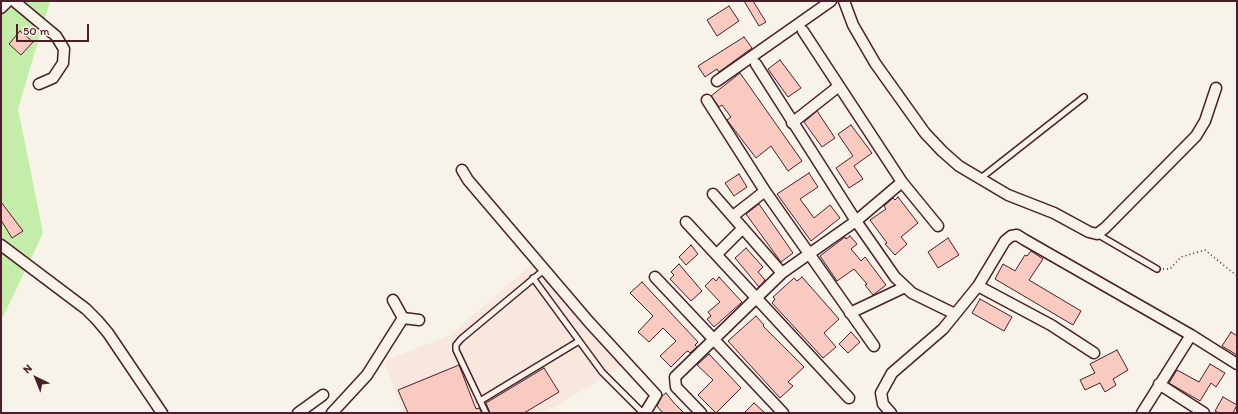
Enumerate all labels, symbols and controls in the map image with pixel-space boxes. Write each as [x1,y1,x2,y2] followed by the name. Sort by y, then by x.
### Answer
[18,16,91,42] scale bar
[23,24,49,38] text: 50 m
[16,358,56,398] north arrow
[20,362,35,376] text: N

